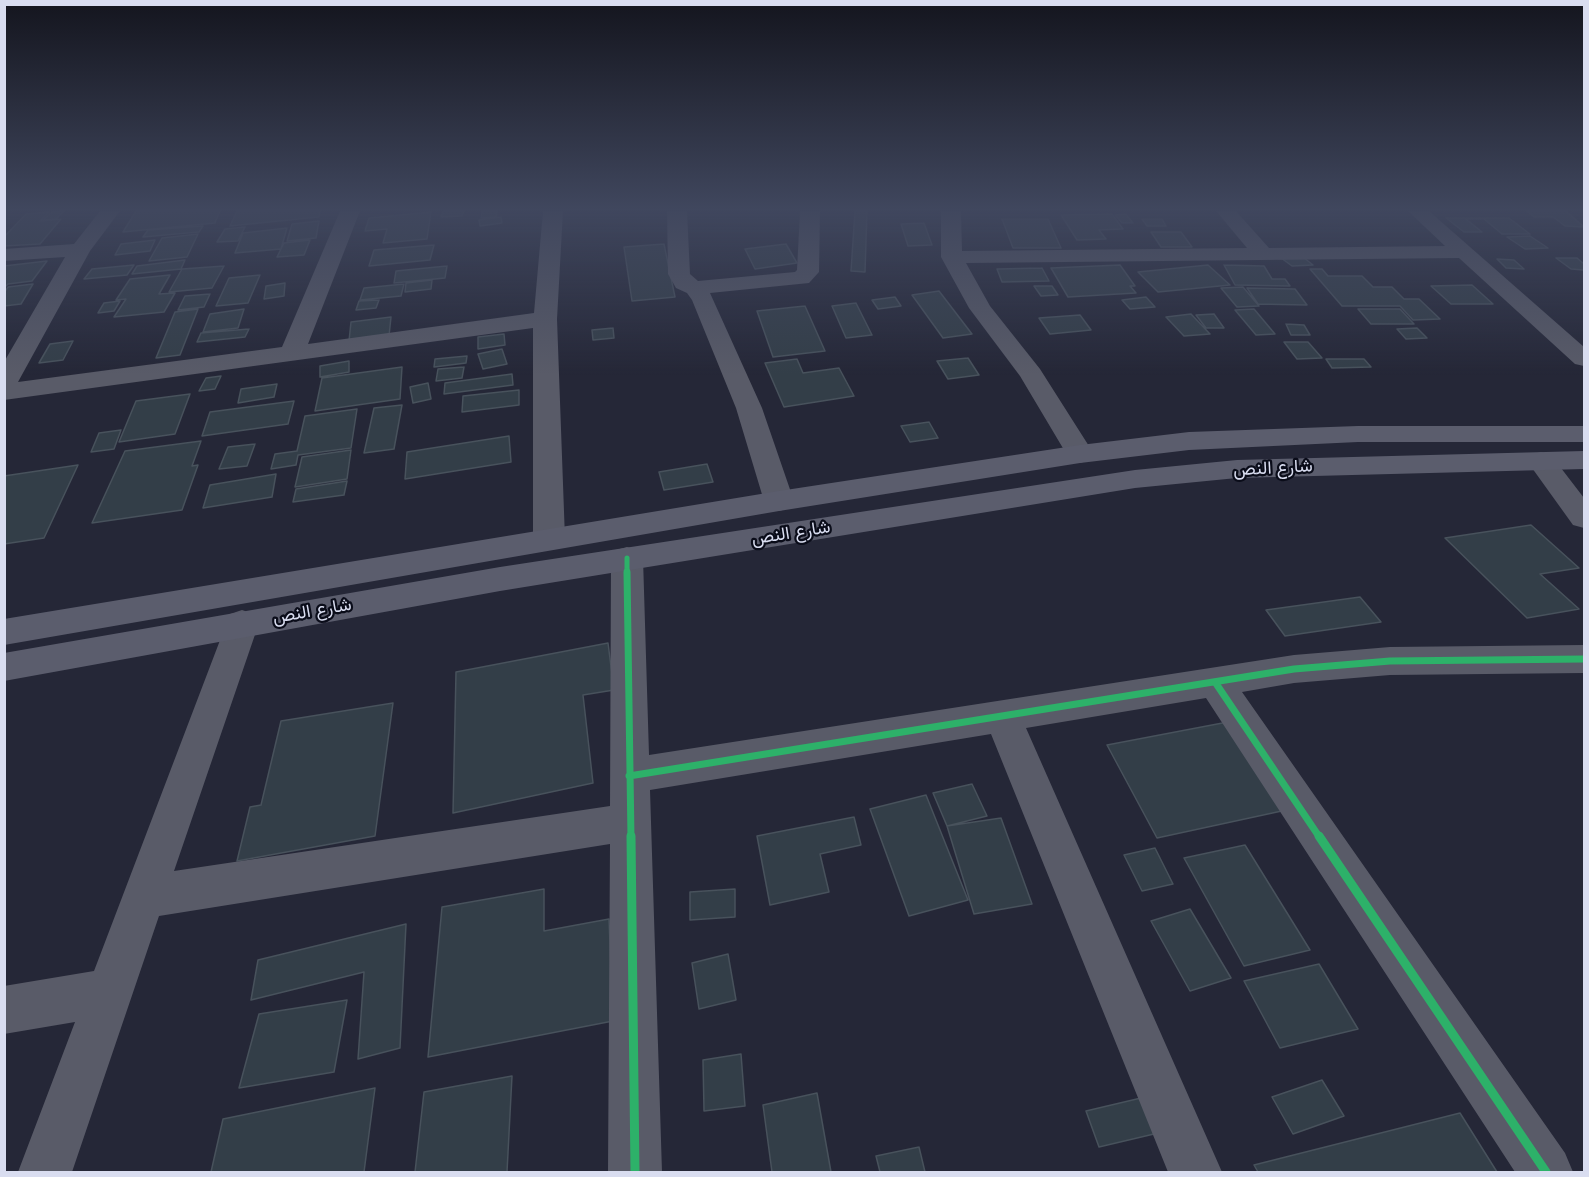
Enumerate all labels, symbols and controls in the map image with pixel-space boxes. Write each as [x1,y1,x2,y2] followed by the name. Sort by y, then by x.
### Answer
[1233,455,1313,481] street label: شارع النص
[750,516,832,550] street label: شارع النص
[271,593,353,629] street label: شارع النص

